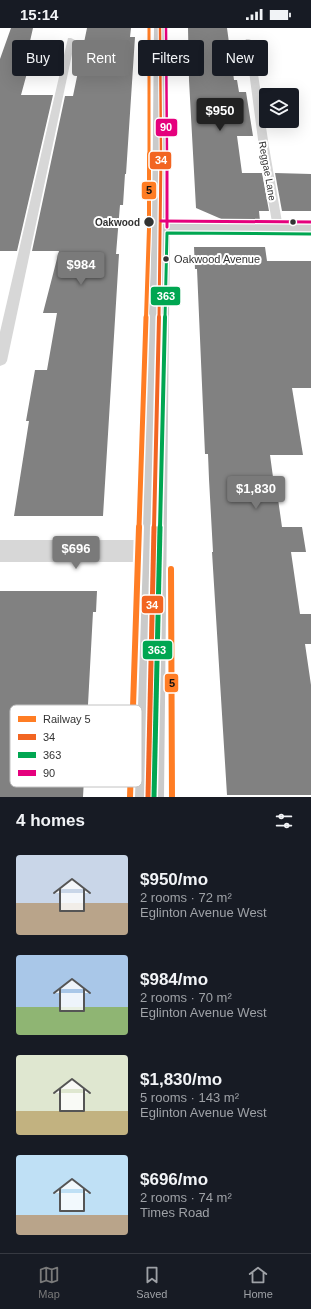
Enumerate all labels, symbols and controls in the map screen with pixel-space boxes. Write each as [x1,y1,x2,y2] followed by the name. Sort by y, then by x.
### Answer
[20,6,58,23] text: 15:14
[12,40,64,76] chip: Buy
[72,40,130,76] chip: Rent
[138,40,204,76] chip: Filters
[212,40,268,76] chip: New
[259,88,299,128] map controls
[259,88,299,128] button: layers
[196,98,244,132] pin: $950
[206,103,234,118] text: $950
[155,118,178,137] line badge: 90
[160,121,172,133] text: 90
[257,141,278,202] street label: Reggae Lane
[149,151,172,170] line badge: 34
[155,154,168,166] text: 34
[141,181,157,200] line badge: 5
[146,184,152,196] text: 5
[142,215,156,229] marker: Oakwood
[95,217,140,228] place label: Oakwood
[288,217,298,227] unlabelled marker
[57,252,105,286] pin: $984
[174,253,260,265] place label: Oakwood Avenue
[161,254,171,264] marker: Oakwood Avenue
[67,257,95,272] text: $984
[150,286,181,306] line badge: 363
[157,290,175,302] text: 363
[223,476,289,510] pin: $1,830
[236,481,276,496] text: $1,830
[52,536,100,570] pin: $696
[62,541,90,556] text: $696
[141,595,164,614] line badge: 34
[146,599,159,611] text: 34
[142,640,173,660] line badge: 363
[148,644,166,656] text: 363
[164,673,179,693] line badge: 5
[169,677,175,689] text: 5
[10,705,142,787] legend
[43,713,91,725] text: Railway 5
[43,731,55,743] text: 34
[43,749,61,761] text: 363
[43,767,55,779] text: 90
[273,810,295,832] icon: filters
[16,811,85,830] text: 4 homes
[140,870,208,889] text: $950/mo
[48,871,96,919] icon: home
[140,890,232,905] text: 2 rooms · 72 m²
[140,905,267,920] text: Eglinton Avenue West
[140,970,208,989] text: $984/mo
[48,971,96,1019] icon: home
[140,990,232,1005] text: 2 rooms · 70 m²
[140,1005,267,1020] text: Eglinton Avenue West
[140,1070,222,1089] text: $1,830/mo
[48,1071,96,1119] icon: home
[140,1090,239,1105] text: 5 rooms · 143 m²
[140,1105,267,1120] text: Eglinton Avenue West
[140,1170,208,1189] text: $696/mo
[48,1171,96,1219] icon: home
[140,1190,232,1205] text: 2 rooms · 74 m²
[140,1205,210,1220] text: Times Road
[38,1264,60,1300] tab: Map
[136,1264,167,1300] tab: Saved
[244,1264,273,1300] tab: Home

